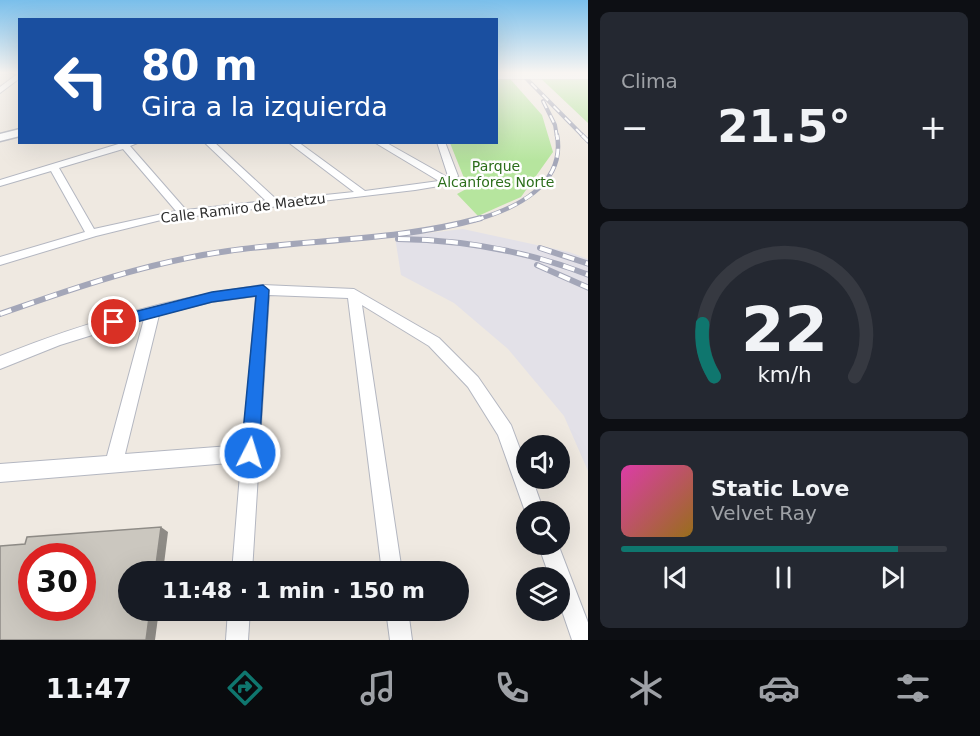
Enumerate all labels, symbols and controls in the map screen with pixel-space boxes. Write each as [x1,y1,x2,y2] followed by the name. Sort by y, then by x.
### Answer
[141,41,258,90] text: 80 m
[42,42,120,120] icon: left
[621,69,678,93] text: Clima
[141,91,388,122] text: Gira a la izquierda
[717,100,851,153] text: 21.5°
[621,108,649,147] text: −
[919,108,947,147] text: +
[438,158,554,190] park label: Parque Alcanfores Norte
[160,190,326,226] street label: Calle Ramiro de Maetzu
[741,293,827,366] text: 22
[88,296,139,347] pin
[97,305,130,338] icon: arrive
[757,362,811,387] text: km/h
[218,421,282,485] position arrow
[516,435,570,621] map controls
[516,435,570,489] button: sound
[711,476,849,501] text: Static Love
[516,501,570,555] button: search
[711,501,817,525] text: Velvet Ray
[18,543,96,621] speed limit sign: 30
[659,561,692,594] icon: previous
[767,561,800,594] icon: pause
[876,561,909,594] icon: next
[516,567,570,621] button: layers
[162,578,425,603] text: 11:48 · 1 min · 150 m
[224,667,266,709] icon: directions
[357,667,399,709] icon: music
[491,667,533,709] icon: phone
[625,667,667,709] icon: climate
[758,667,800,709] icon: car
[892,667,934,709] icon: filters
[46,673,132,704] text: 11:47

